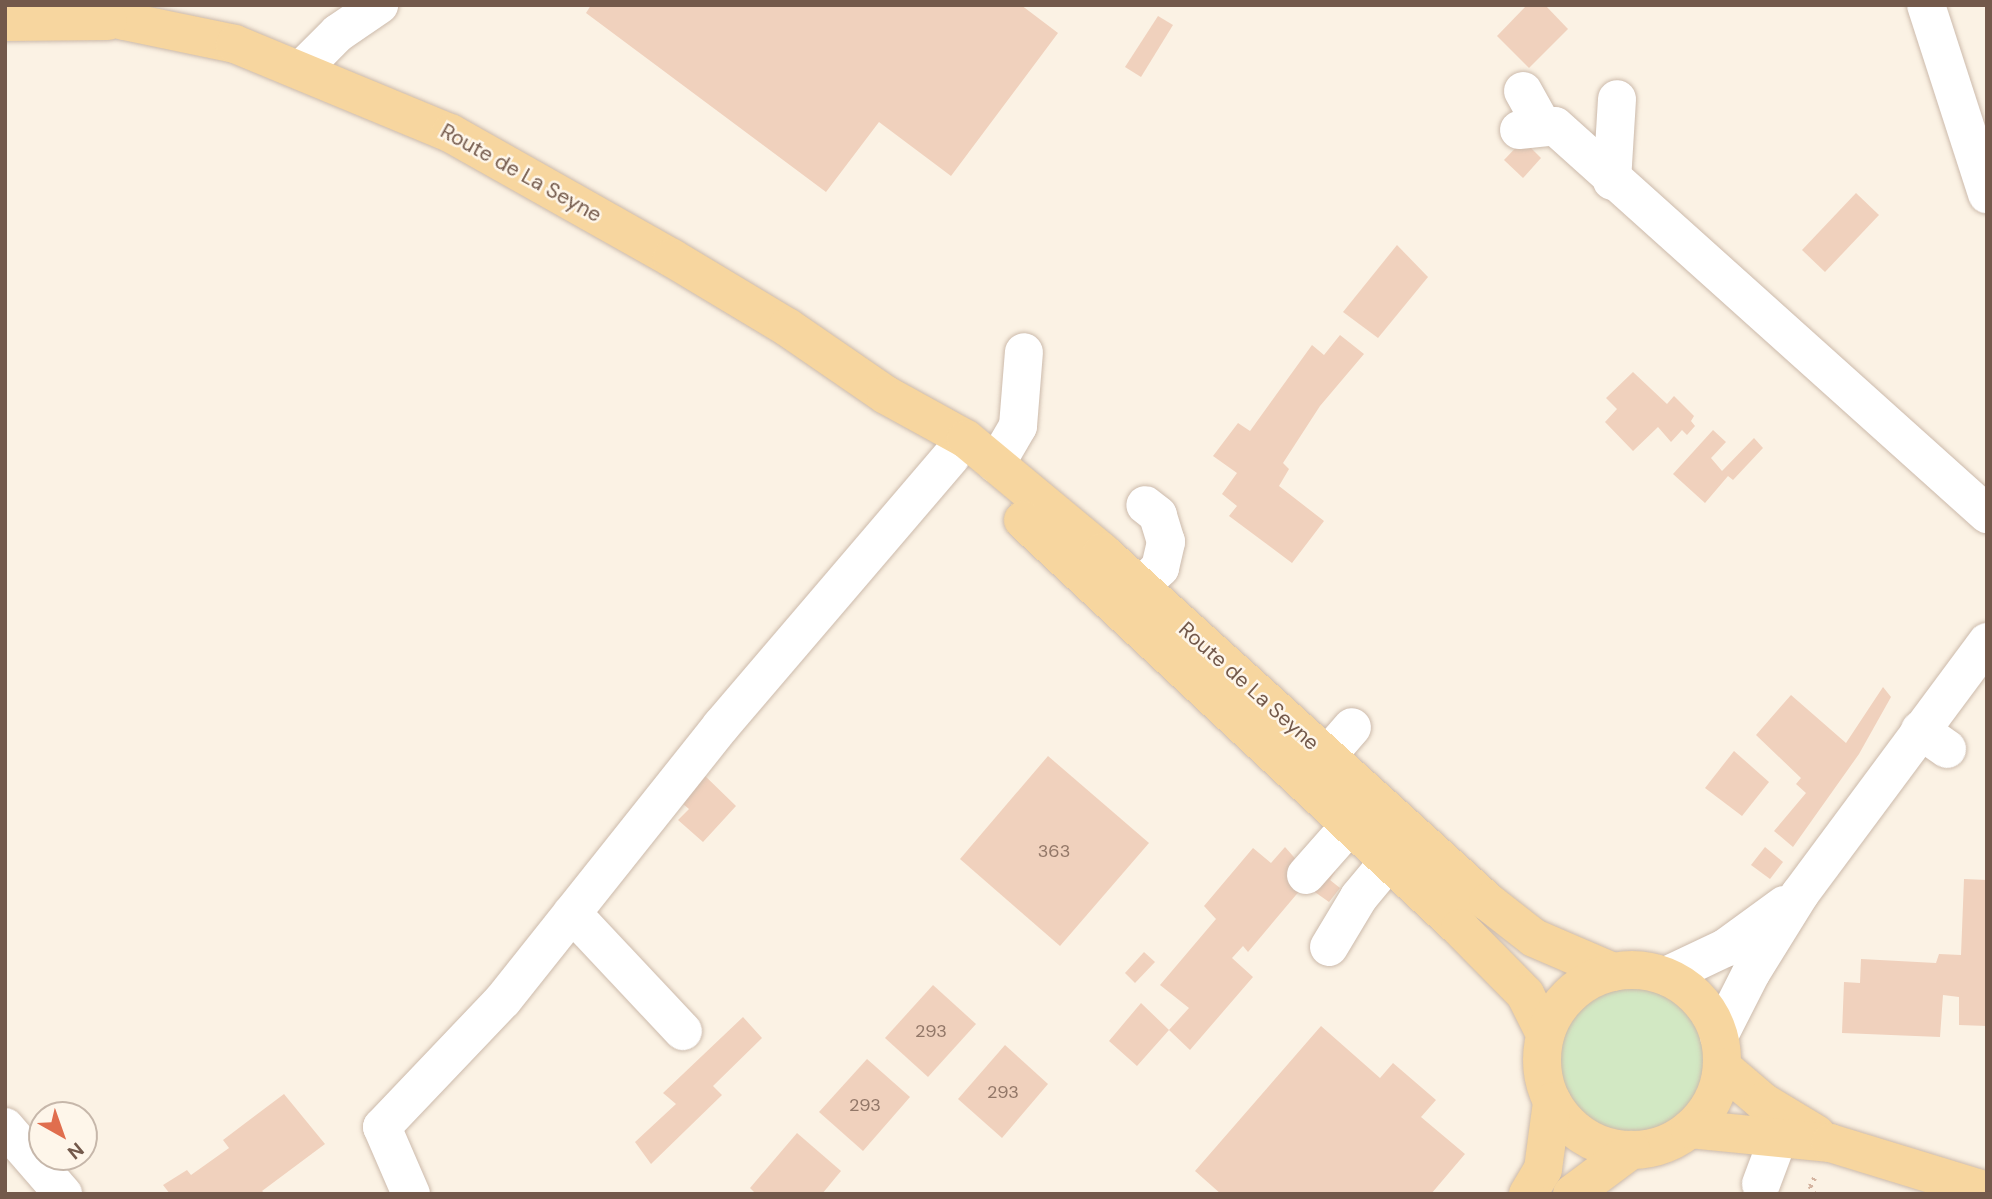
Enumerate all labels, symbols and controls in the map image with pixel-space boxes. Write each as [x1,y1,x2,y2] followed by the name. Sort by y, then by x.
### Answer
[436,118,606,228] street label: Route de La Seyne
[1174,616,1324,756] street label: Route de La Seyne
[1038,840,1070,862] house number: 363
[915,1020,947,1042] house number: 293
[987,1081,1019,1103] house number: 293
[849,1094,881,1116] house number: 293
[28,1101,98,1171] north arrow
[62,1137,89,1165] text: N

